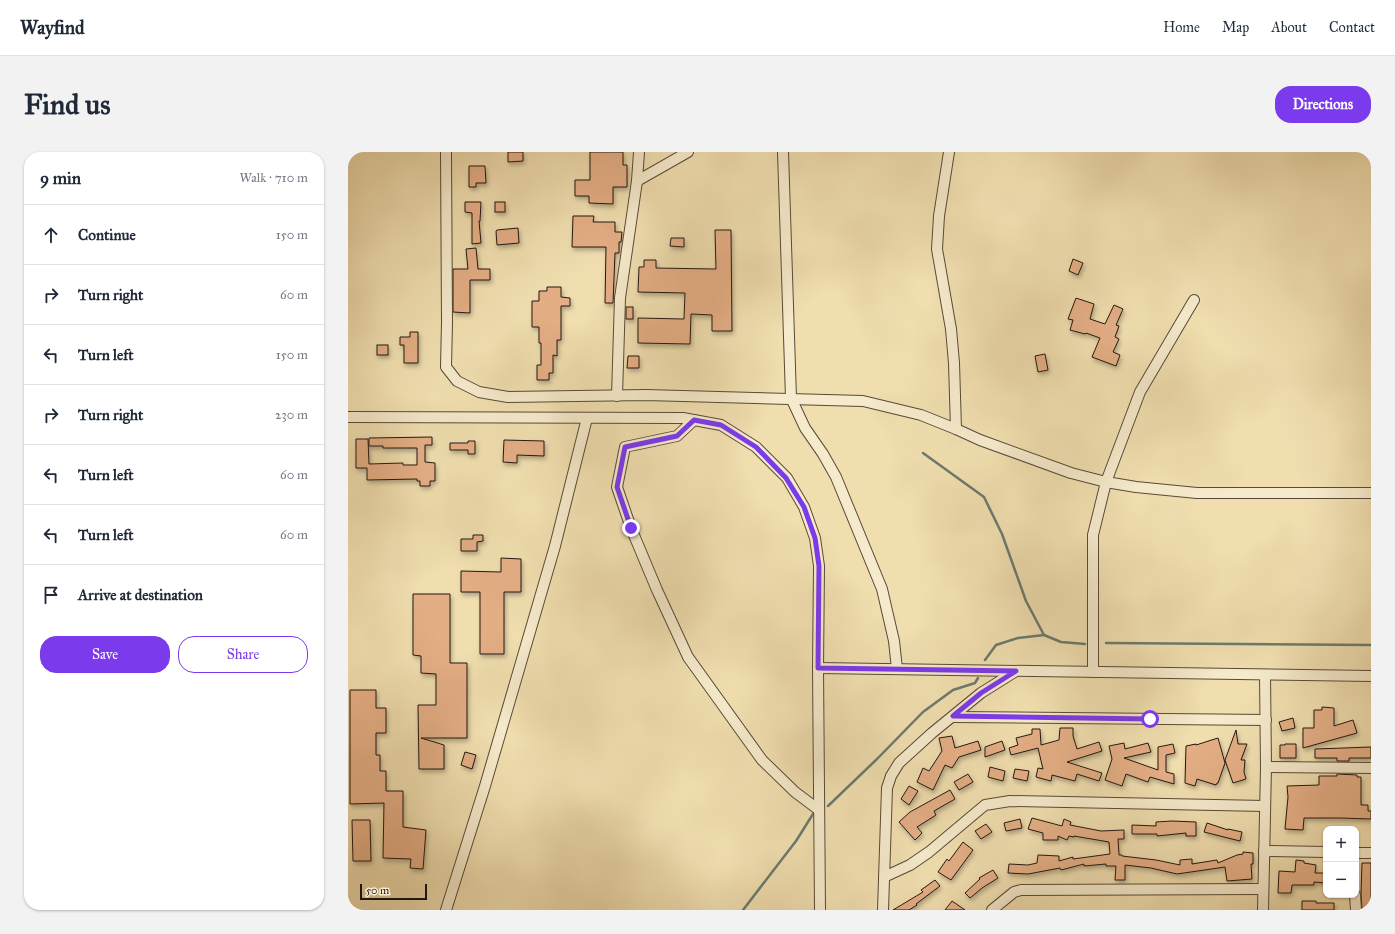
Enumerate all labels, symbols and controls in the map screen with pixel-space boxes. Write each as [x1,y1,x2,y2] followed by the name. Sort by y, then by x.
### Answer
[20,16,85,39] text: Wayfind
[1163,19,1200,36] text: Home
[1222,19,1249,36] text: Map
[1271,19,1307,36] text: About
[1329,19,1375,36] text: Contact
[1275,86,1371,123] button: Directions
[24,87,110,122] text: Find us
[40,168,81,189] text: 9 min
[239,170,308,186] text: Walk · 710 m
[40,224,62,246] icon: ahead
[78,226,136,244] text: Continue
[276,227,308,243] text: 150 m
[40,284,62,306] icon: right
[78,286,143,304] text: Turn right
[280,287,308,303] text: 60 m
[40,344,62,366] icon: left
[78,346,134,364] text: Turn left
[276,347,308,363] text: 150 m
[40,404,62,426] icon: right
[78,406,143,424] text: Turn right
[275,407,308,423] text: 230 m
[40,464,62,486] icon: left
[78,466,134,484] text: Turn left
[280,467,308,483] text: 60 m
[622,519,640,537] route end
[40,524,62,546] icon: left
[78,526,134,544] text: Turn left
[280,527,308,543] text: 60 m
[40,584,62,606] icon: arrive
[78,586,203,604] text: Arrive at destination
[40,636,170,673] button: Save
[178,636,308,673] button: Share
[1141,710,1159,728] route start
[1323,826,1359,898] map controls
[1323,826,1359,862] button: +
[1323,862,1359,898] button: −
[360,882,427,901] scale bar
[366,884,389,897] text: 50 m

